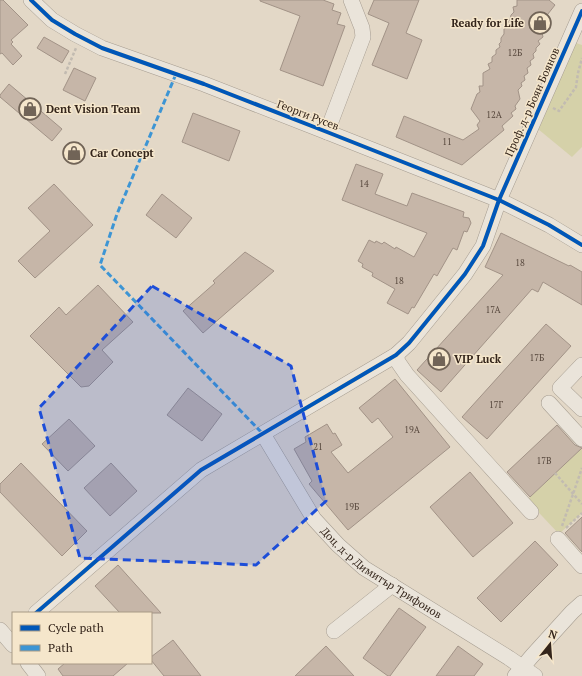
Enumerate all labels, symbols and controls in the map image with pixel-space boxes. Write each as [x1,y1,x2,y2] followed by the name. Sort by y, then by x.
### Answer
[527,10,553,36] shop icon: Ready for Life
[451,16,524,30] place label: Ready for Life
[502,45,562,159] street label: Проф. д-р Боян Боянов
[508,47,523,59] house number: 12Б
[17,96,43,122] shop icon: Dent Vision Team
[275,97,341,133] street label: Георги Русев
[46,102,141,116] place label: Dent Vision Team
[486,109,503,121] house number: 12А
[442,136,452,148] house number: 11
[61,140,87,166] shop icon: Car Concept
[90,146,154,160] place label: Car Concept
[359,178,369,190] house number: 14
[515,257,525,269] house number: 18
[394,275,404,287] house number: 18
[485,304,501,316] house number: 17А
[426,346,452,372] shop icon: VIP Luck
[454,352,502,366] place label: VIP Luck
[530,352,545,364] house number: 17Б
[489,399,504,411] house number: 17Г
[404,424,421,436] house number: 19А
[313,441,323,453] house number: 21
[536,455,552,467] house number: 17В
[345,501,360,513] house number: 19Б
[318,524,445,622] street label: Доц. д-р Димитър Трифонов
[12,612,152,664] legend
[48,620,104,635] text: Cycle path
[530,624,570,664] north arrow
[547,627,560,643] text: N
[48,640,73,655] text: Path

